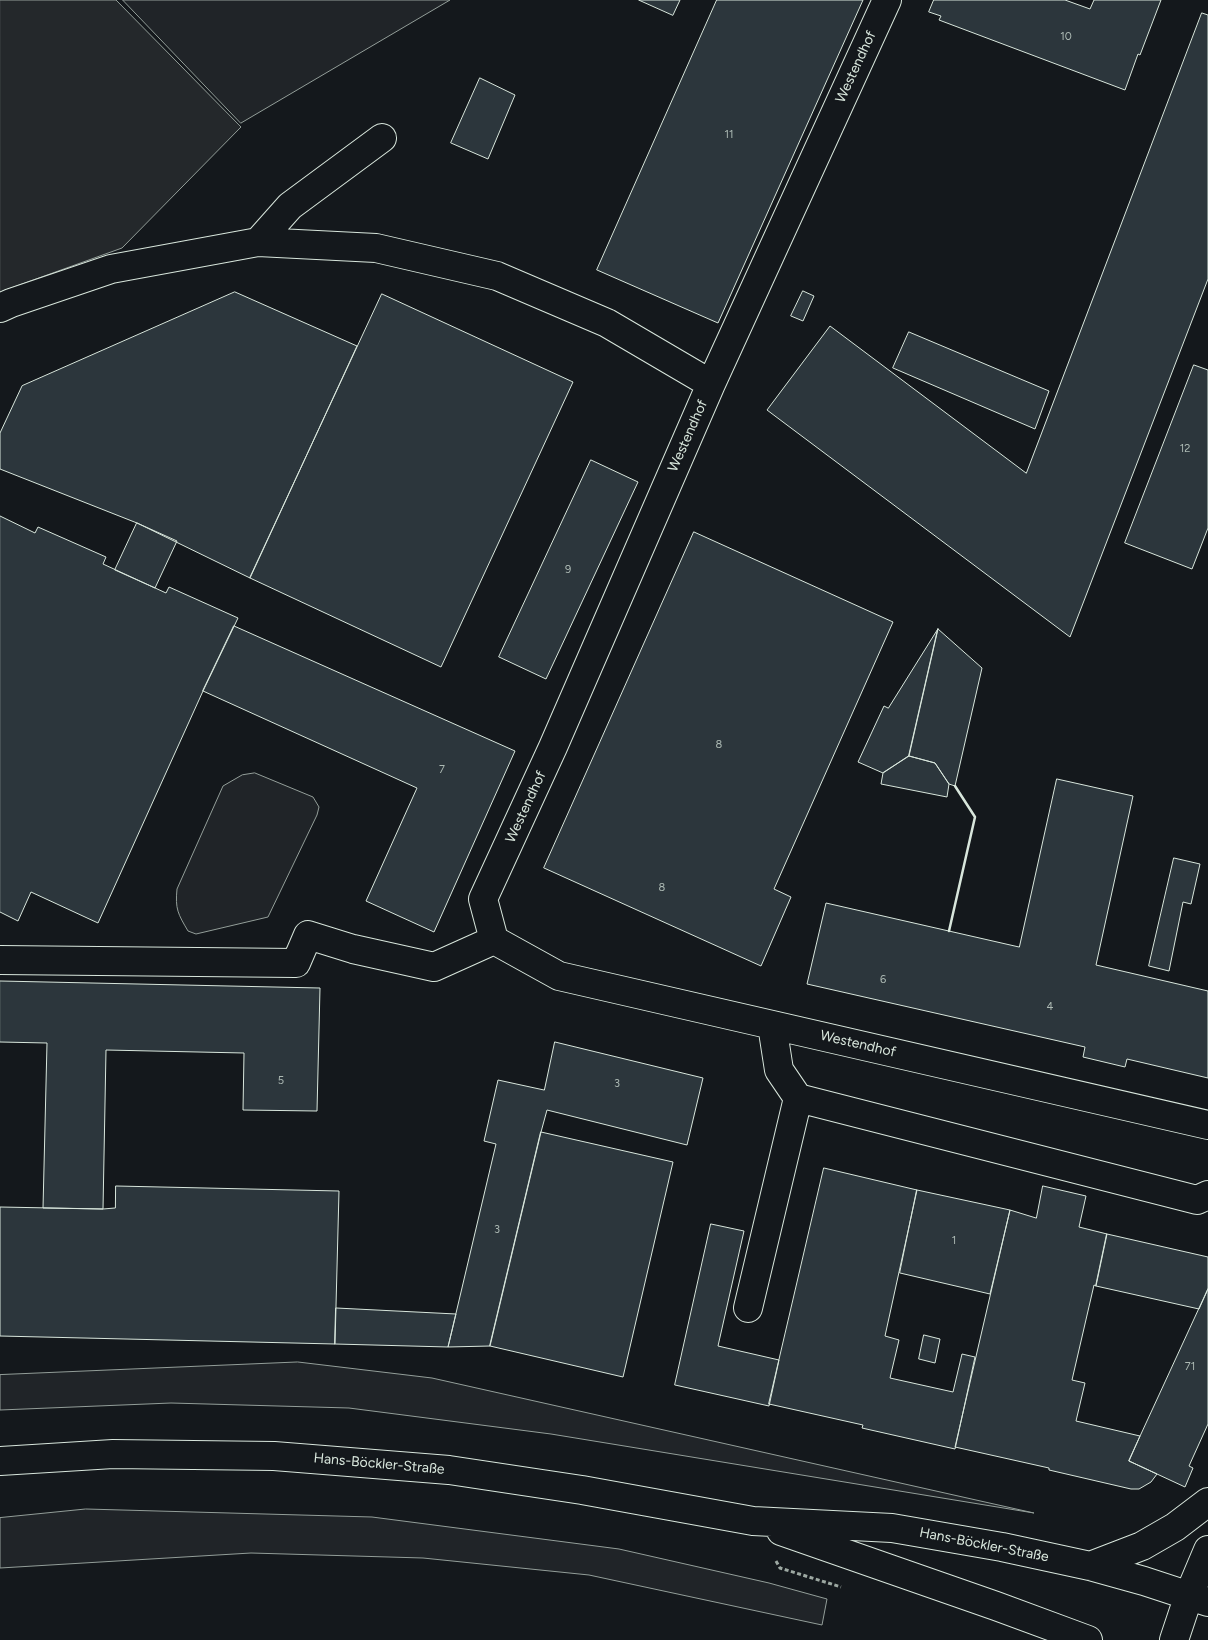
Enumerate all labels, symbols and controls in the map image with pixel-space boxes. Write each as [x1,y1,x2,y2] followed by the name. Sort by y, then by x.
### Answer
[832,29,880,105] street label: Westendhof
[1060,30,1072,44] house number: 10
[724,128,734,142] house number: 11
[665,397,711,475] street label: Westendhof
[1180,442,1190,456] house number: 12
[565,563,571,577] house number: 9
[716,738,722,752] house number: 8
[439,763,445,777] house number: 7
[502,769,550,845] street label: Westendhof
[659,881,665,895] house number: 8
[880,973,886,987] house number: 6
[1047,1000,1053,1014] house number: 4
[819,1027,897,1061] street label: Westendhof
[278,1074,284,1088] house number: 5
[614,1077,620,1091] house number: 3
[494,1223,500,1237] house number: 3
[952,1234,956,1248] house number: 1
[1185,1360,1195,1374] house number: 71
[313,1450,445,1478] street label: Hans-Böckler-Straße
[918,1524,1050,1566] street label: Hans-Böckler-Straße

